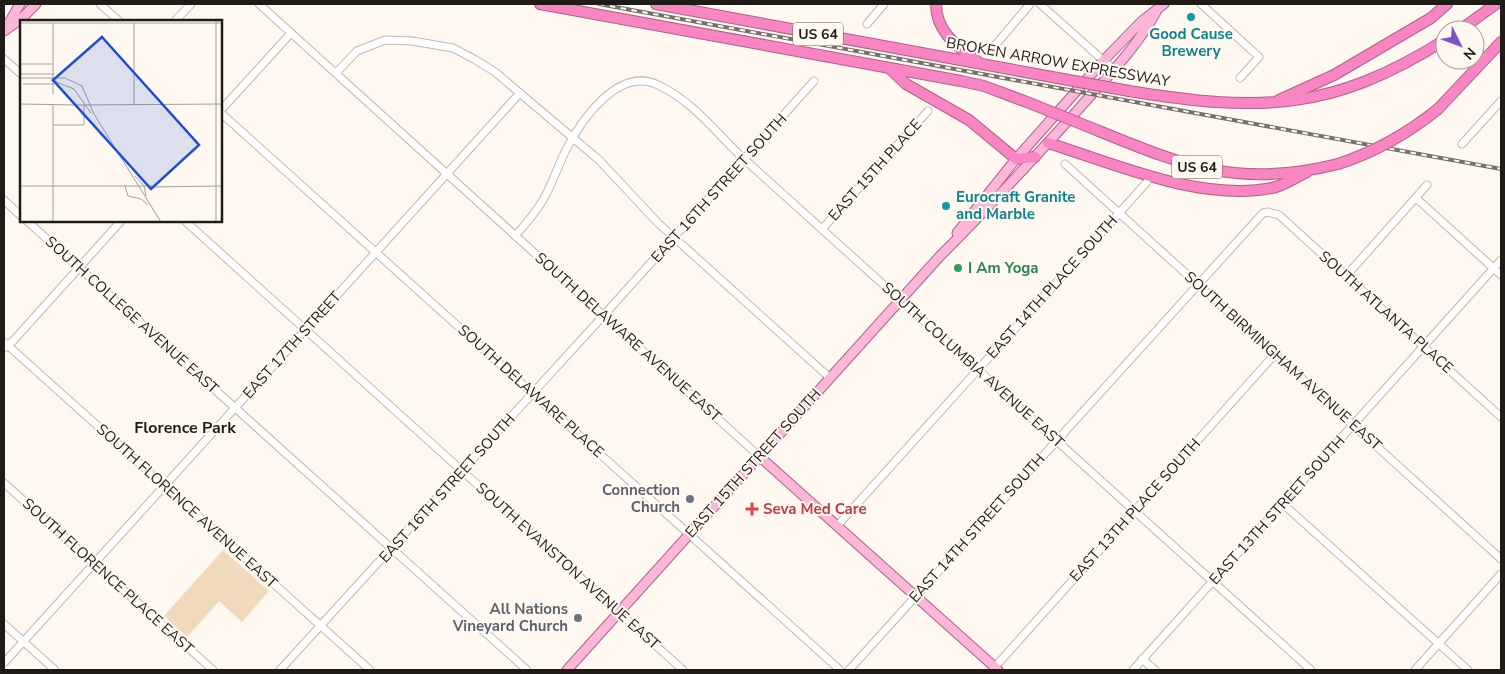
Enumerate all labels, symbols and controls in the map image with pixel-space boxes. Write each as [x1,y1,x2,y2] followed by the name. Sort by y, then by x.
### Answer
[1185,11,1197,23] marker: Good Cause Brewery
[20,20,222,222] inset map
[1435,20,1485,70] north arrow
[793,22,843,46] road number: US 64
[1149,24,1233,61] place label: Good Cause Brewery
[945,32,1172,92] street label: BROKEN ARROW EXPRESSWAY
[1459,43,1480,64] text: N
[647,109,791,267] street label: EAST 16TH STREET SOUTH
[824,115,926,225] street label: EAST 15TH PLACE
[1172,156,1222,178] road number: US 64
[956,187,1075,224] place label: Eurocraft Granite and Marble
[940,200,952,212] marker: Eurocraft Granite and Marble
[982,211,1122,363] street label: EAST 14TH PLACE SOUTH
[41,232,223,398] street label: SOUTH COLLEGE AVENUE EAST
[1315,246,1457,378] street label: SOUTH ATLANTA PLACE
[531,248,725,426] street label: SOUTH DELAWARE AVENUE EAST
[968,258,1039,278] place label: I Am Yoga
[952,262,964,274] marker: I Am Yoga
[1180,267,1386,455] street label: SOUTH BIRMINGHAM AVENUE EAST
[878,278,1068,452] street label: SOUTH COLUMBIA AVENUE EAST
[238,287,346,403] street label: EAST 17TH STREET
[454,320,608,462] street label: SOUTH DELAWARE PLACE
[681,384,825,542] street label: EAST 15TH STREET SOUTH
[375,409,519,567] street label: EAST 16TH STREET SOUTH
[134,417,236,439] district label: Florence Park
[92,419,282,593] street label: SOUTH FLORENCE AVENUE EAST
[1205,431,1349,589] street label: EAST 13TH STREET SOUTH
[1065,434,1205,586] street label: EAST 13TH PLACE SOUTH
[905,449,1049,607] street label: EAST 14TH STREET SOUTH
[472,478,664,654] street label: SOUTH EVANSTON AVENUE EAST
[602,480,680,517] place label: Connection Church
[684,493,696,505] marker: Connection Church
[18,494,198,658] street label: SOUTH FLORENCE PLACE EAST
[763,499,867,519] place label: Seva Med Care
[745,502,759,516] marker: Seva Med Care
[452,599,568,636] place label: All Nations Vineyard Church
[572,612,584,624] marker: All Nations Vineyard Church

